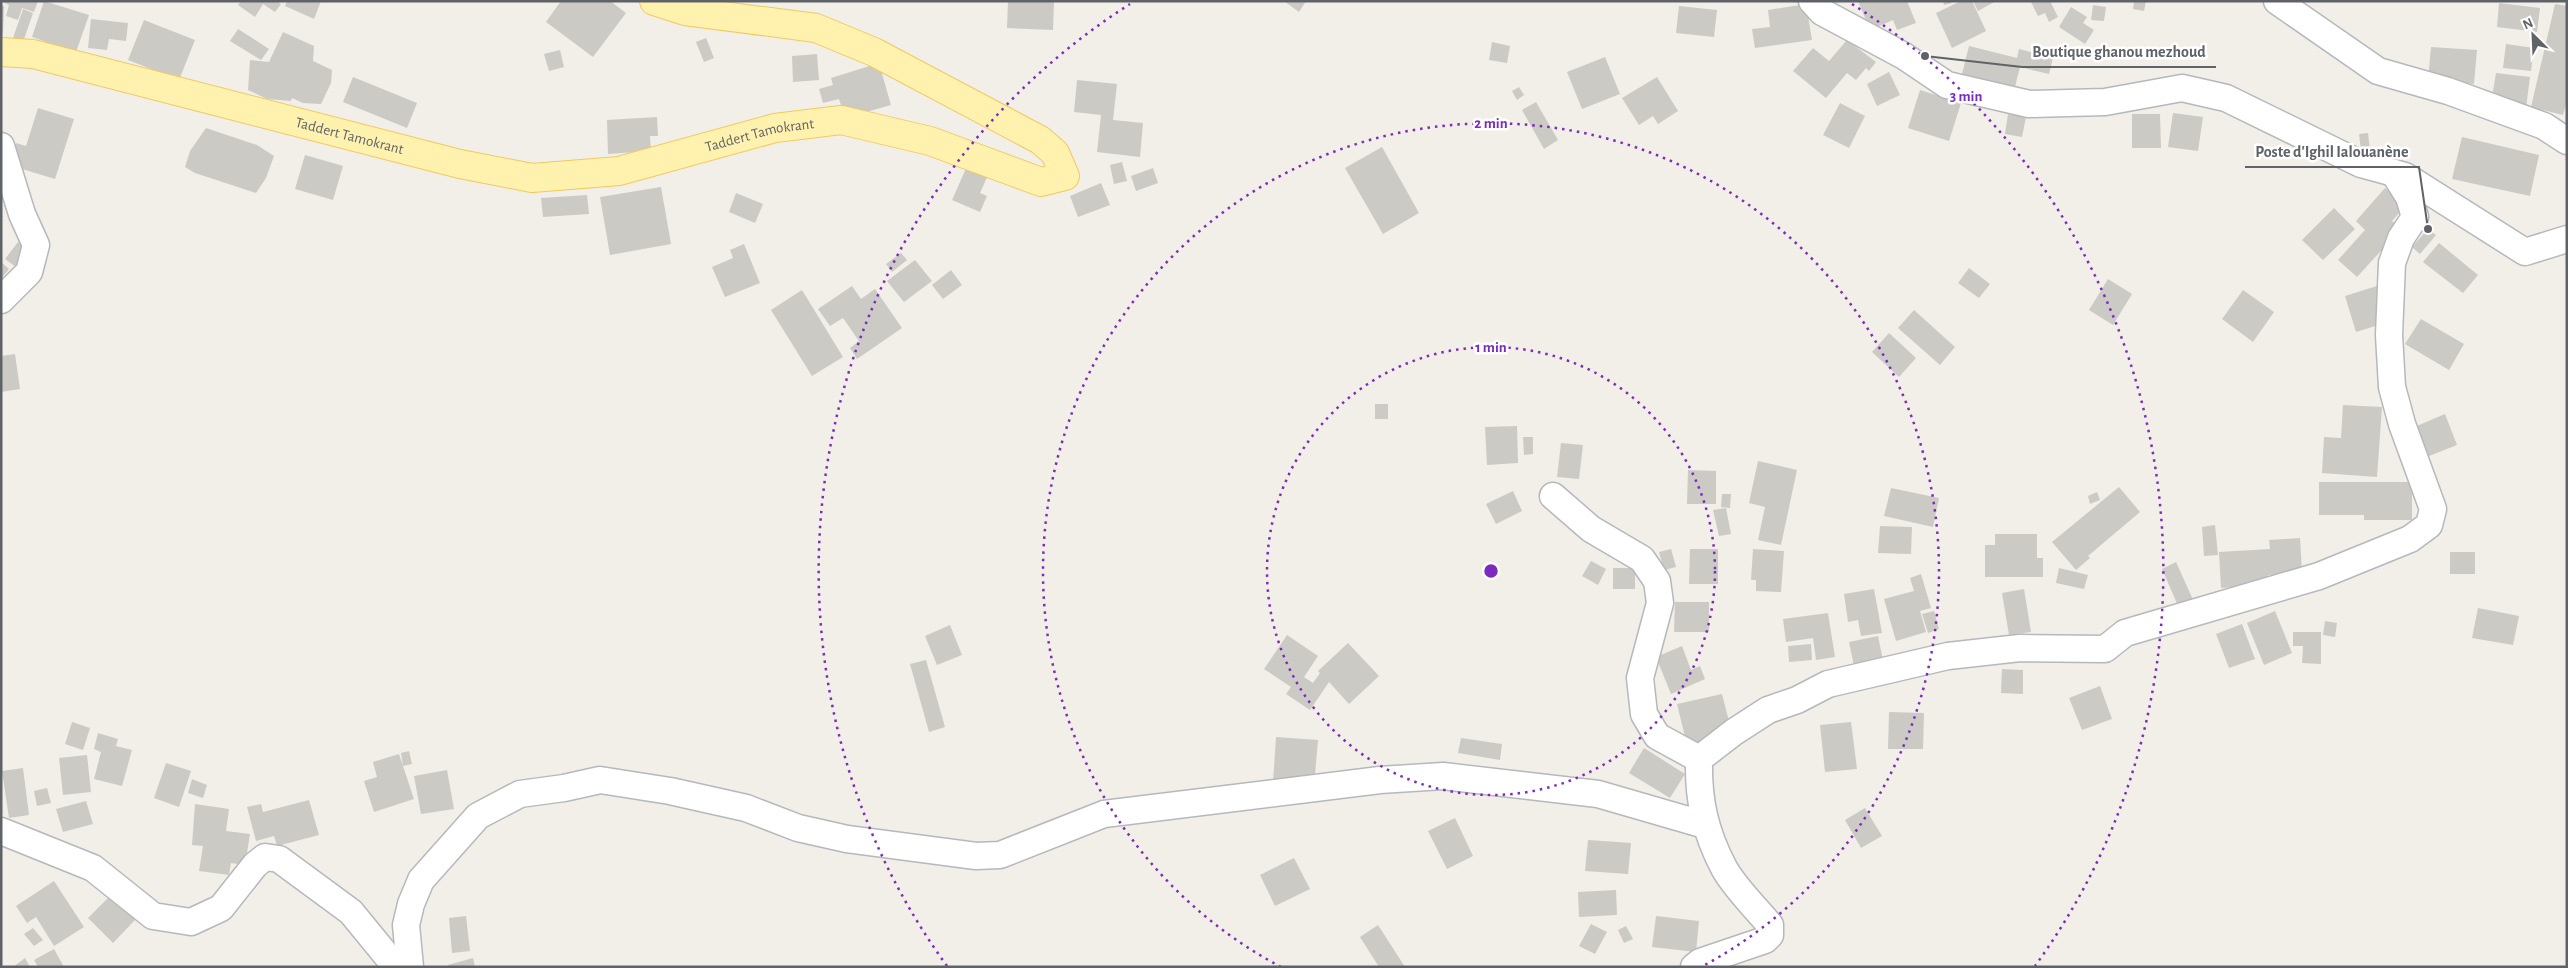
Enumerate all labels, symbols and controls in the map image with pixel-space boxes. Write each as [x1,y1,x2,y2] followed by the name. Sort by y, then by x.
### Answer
[2508,10,2558,60] north arrow
[2521,16,2535,32] text: N
[2022,36,2216,67] callout: Boutique ghanou mezhoud
[2032,44,2206,60] text: Boutique ghanou mezhoud
[1950,89,1982,104] text: 3 min
[294,114,406,157] street label: Taddert Tamokrant
[703,116,815,154] street label: Taddert Tamokrant
[1474,116,1508,131] text: 2 min
[2245,136,2419,167] callout: Poste d'Ighil Ialouanène
[2255,144,2409,160] text: Poste d'Ighil Ialouanène
[1475,340,1507,355] text: 1 min
[1482,562,1500,580] centre of rings

